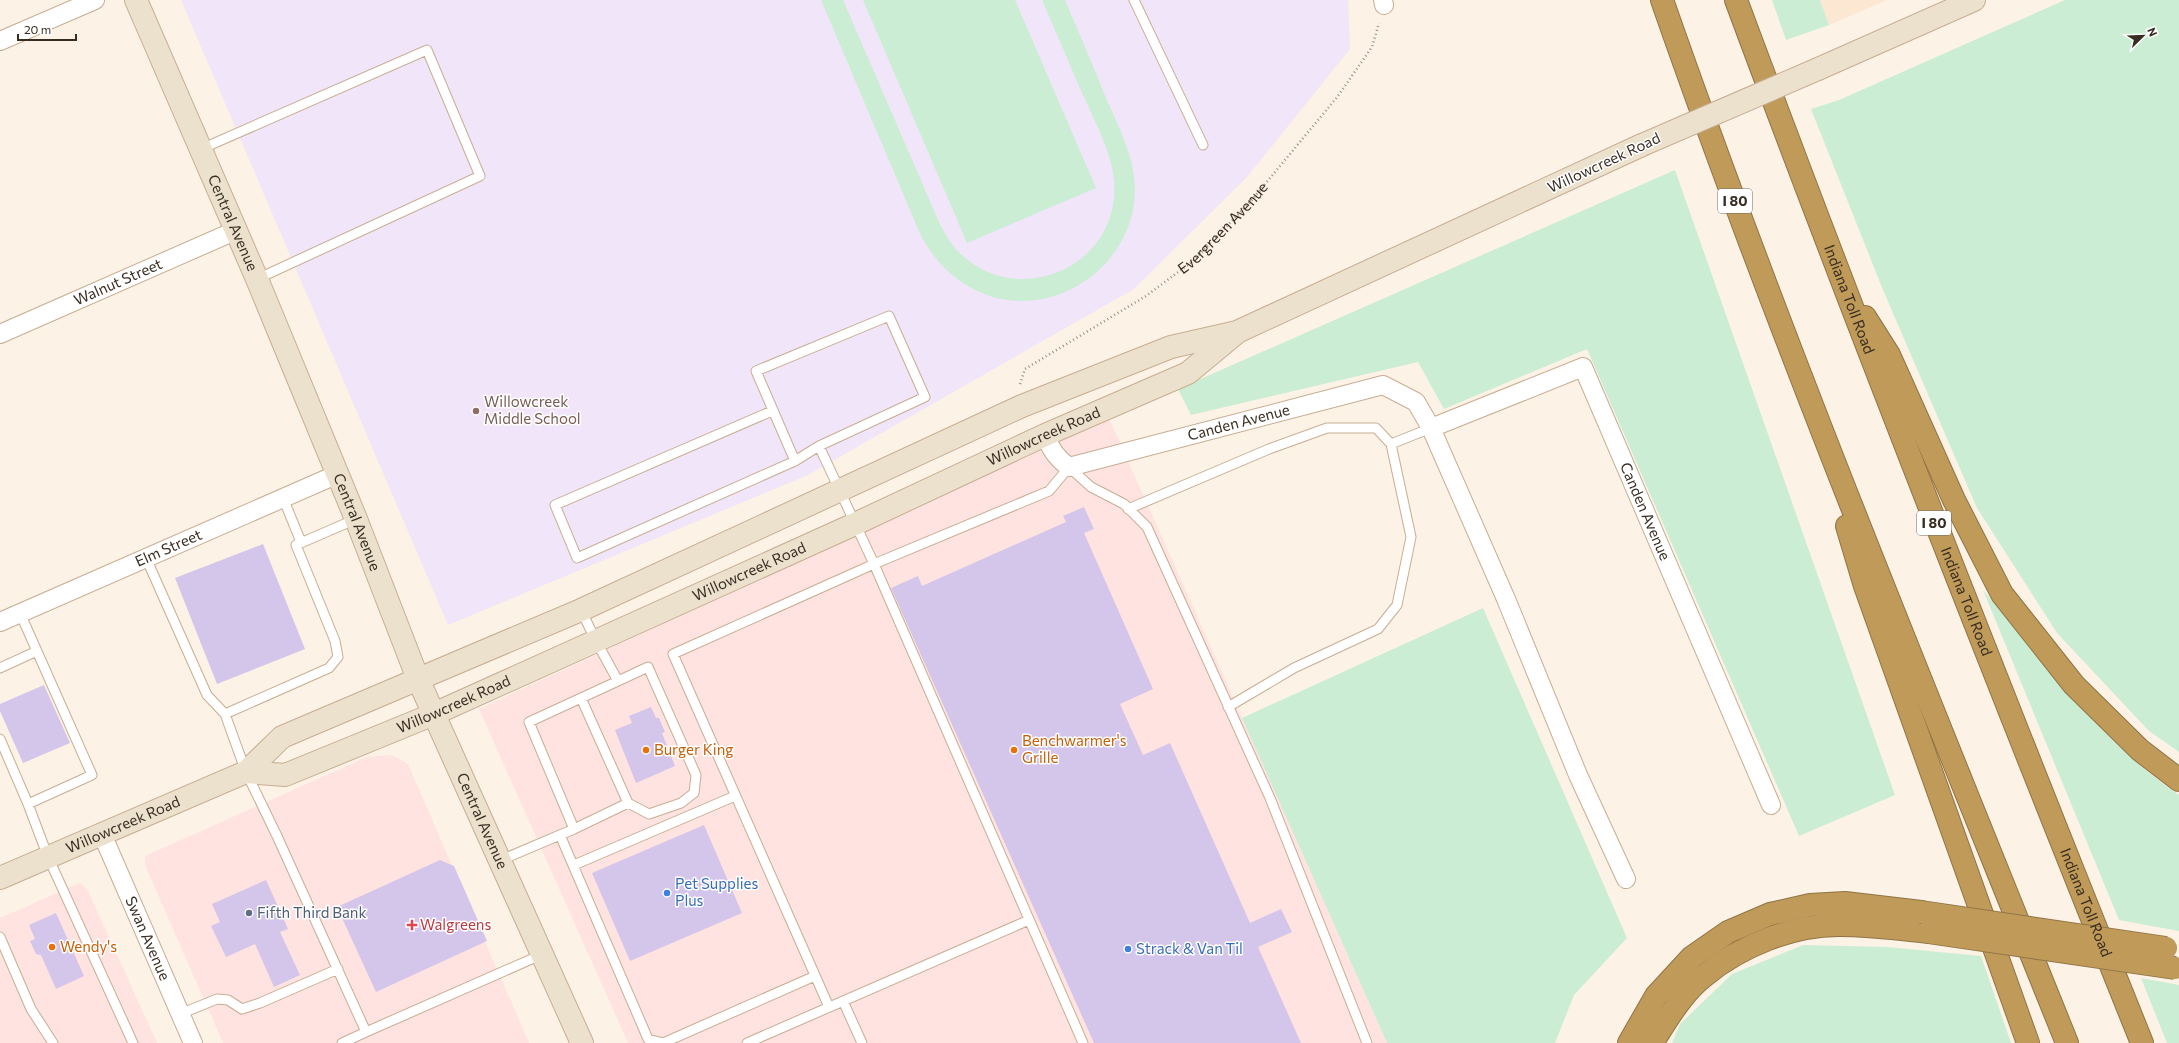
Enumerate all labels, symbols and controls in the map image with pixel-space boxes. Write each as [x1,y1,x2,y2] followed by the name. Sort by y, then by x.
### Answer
[18,16,76,42] scale bar
[2123,16,2163,56] north arrow
[24,22,51,36] text: 20 m
[2145,26,2160,38] text: N
[1544,128,1663,196] street label: Willowcreek Road
[205,172,262,274] street label: Central Avenue
[1174,178,1271,277] street label: Evergreen Avenue
[1718,189,1752,213] road number: I 80
[1821,242,1879,356] street label: Indiana Toll Road
[71,254,165,309] street label: Walnut Street
[484,392,581,427] place label: Willowcreek Middle School
[1185,400,1292,444] street label: Canden Avenue
[984,402,1103,469] street label: Willowcreek Road
[471,406,481,416] marker: Willowcreek Middle School
[1617,459,1675,563] street label: Canden Avenue
[330,470,385,573] street label: Central Avenue
[1917,511,1951,535] road number: I 80
[132,525,204,570] street label: Elm Street
[689,537,808,604] street label: Willowcreek Road
[1938,544,1997,658] street label: Indiana Toll Road
[394,671,513,736] street label: Willowcreek Road
[1022,731,1127,766] place label: Benchwarmer's Grille
[654,740,733,758] place label: Burger King
[641,745,651,755] marker: Burger King
[1009,745,1019,755] marker: Benchwarmer's Grille
[453,770,512,871] street label: Central Avenue
[63,792,182,857] street label: Willowcreek Road
[2057,845,2116,959] street label: Indiana Toll Road
[675,874,758,909] place label: Pet Supplies Plus
[662,888,672,898] marker: Pet Supplies Plus
[122,893,175,983] street label: Swan Avenue
[257,903,367,921] place label: Fifth Third Bank
[244,908,254,918] marker: Fifth Third Bank
[420,915,491,933] place label: Walgreens
[407,920,417,930] marker: Walgreens
[60,937,117,955] place label: Wendy's
[1136,939,1243,957] place label: Strack & Van Til
[47,942,57,952] marker: Wendy's
[1123,944,1133,954] marker: Strack & Van Til

